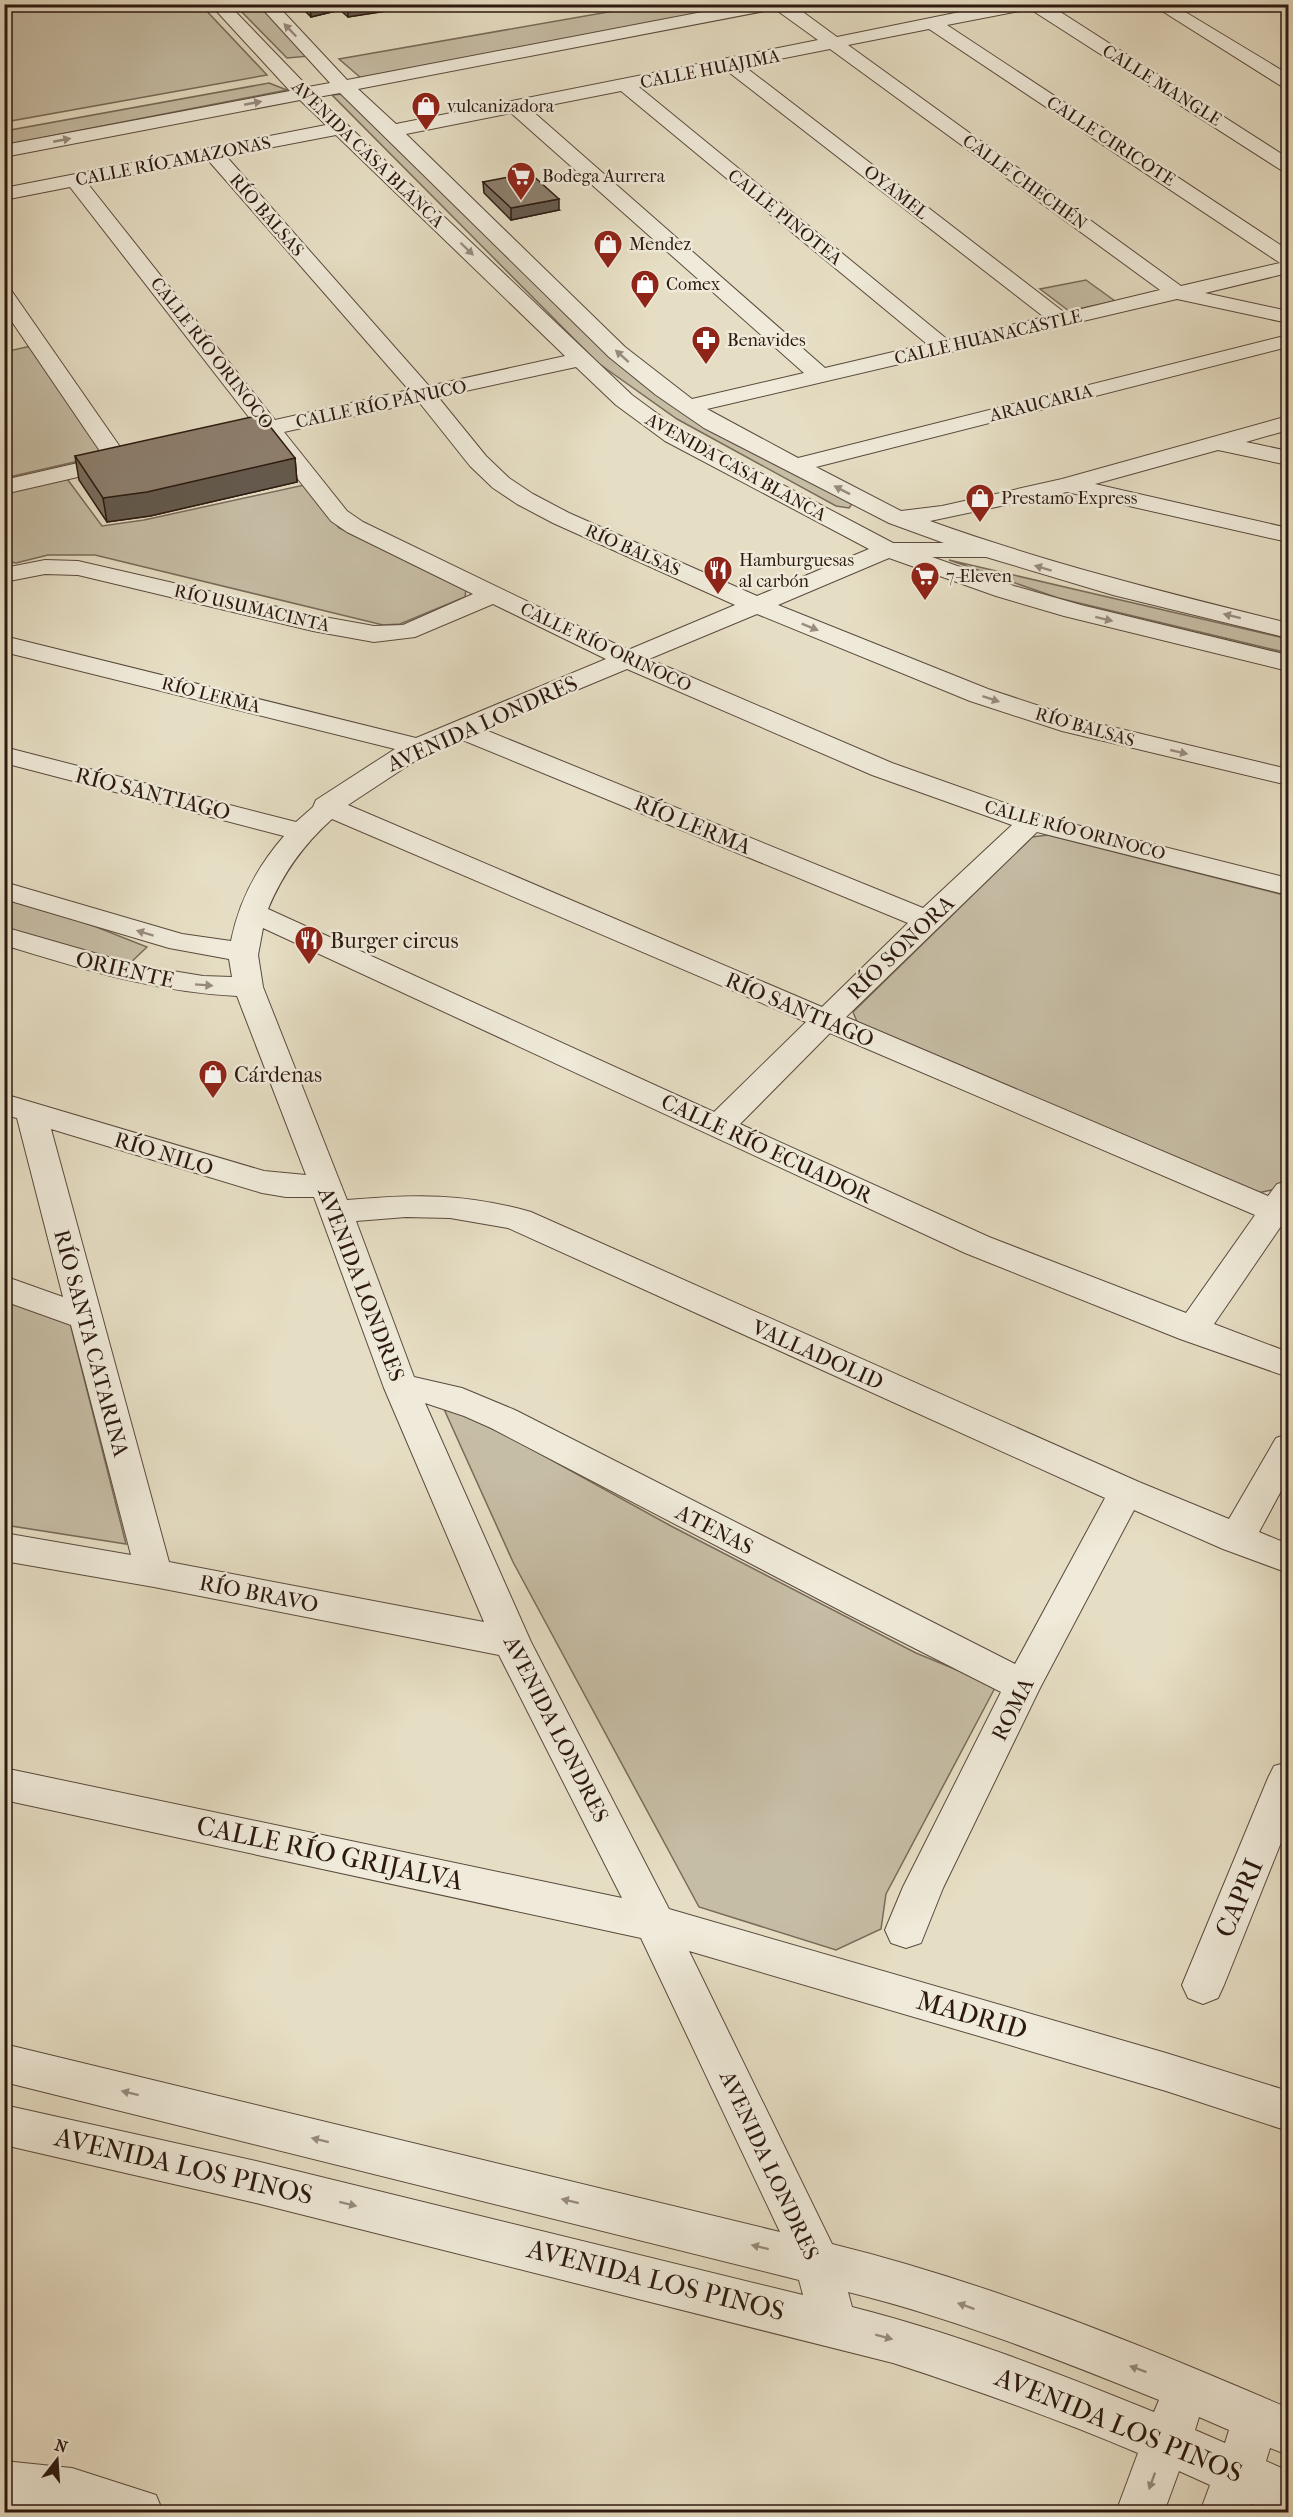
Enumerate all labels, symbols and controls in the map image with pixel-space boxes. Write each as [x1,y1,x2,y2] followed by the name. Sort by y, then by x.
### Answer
[284,23,298,37] one-way arrow
[1098,40,1225,130] street label: CALLE MANGLE
[639,46,782,93] street label: CALLE HUAJIMA
[287,76,448,233] street label: AVENIDA CASA BLANCA
[410,90,442,132] shop icon: vulcanizadora
[1043,92,1179,191] street label: CALLE CIRICOTE
[447,96,555,117] place label: vulcanizadora
[244,98,263,107] one-way arrow
[958,129,1092,235] street label: CALLE CHECHÉN
[73,131,273,191] street label: CALLE RÍO AMAZONAS
[53,135,72,144] one-way arrow
[505,160,537,202] supermarket icon: Bodega Aurrera
[859,161,932,224] street label: OYAMEL
[723,165,846,270] street label: CALLE PINOTEA
[542,166,666,187] place label: Bodega Aurrera
[225,169,309,261] street label: RÍO BALSAS
[592,228,624,270] shop icon: Mendez
[629,234,691,255] place label: Mendez
[459,242,474,256] one-way arrow
[629,268,661,310] shop icon: Comex
[146,273,278,433] street label: CALLE RÍO ORINOCO
[666,274,721,295] place label: Comex
[892,306,1084,369] street label: CALLE HUANACASTLE
[690,324,722,366] pharmacy icon: Benavides
[727,330,806,351] place label: Benavides
[615,350,630,363] one-way arrow
[294,375,468,433] street label: CALLE RÍO PÁNUCO
[987,380,1095,427] street label: ARAUCARIA
[641,409,830,526] street label: AVENIDA CASA BLANCA
[964,482,996,524] shop icon: Prestamo Express
[833,485,850,495] one-way arrow
[1001,488,1138,509] place label: Prestamo Express
[582,519,684,581] street label: RÍO BALSAS
[739,550,854,592] place label: Hamburguesas al carbón
[702,554,734,596] restaurant icon: Hamburguesas al carbón
[909,560,941,602] supermarket icon: 7-Eleven
[1034,563,1052,572] one-way arrow
[946,566,1012,587] place label: 7-Eleven
[172,579,332,637] street label: RÍO USUMACINTA
[517,598,695,696] street label: CALLE RÍO ORINOCO
[1222,611,1241,621] one-way arrow
[1095,614,1113,624] one-way arrow
[801,623,819,632] one-way arrow
[382,670,582,778] street label: AVENIDA LONDRES
[159,672,263,718] street label: RÍO LERMA
[982,695,1000,704] one-way arrow
[1033,702,1137,752] street label: RÍO BALSAS
[1169,747,1188,757] one-way arrow
[73,761,233,826] street label: RÍO SANTIAGO
[631,789,756,860] street label: RÍO LERMA
[982,795,1168,865] street label: CALLE RÍO ORINOCO
[841,889,960,1005] street label: RÍO SONORA
[293,924,325,966] restaurant icon: Burger circus
[136,928,154,937] one-way arrow
[330,928,459,954] place label: Burger circus
[73,946,176,994] street label: ORIENTE
[721,966,878,1053] street label: RÍO SANTIAGO
[194,980,213,990] one-way arrow
[197,1058,229,1100] shop icon: Cárdenas
[234,1062,322,1088] place label: Cárdenas
[657,1088,878,1210] street label: CALLE RÍO ECUADOR
[111,1126,217,1181] street label: RÍO NILO
[312,1183,410,1385] street label: AVENIDA LONDRES
[48,1227,135,1460] street label: RÍO SANTA CATARINA
[747,1314,887,1395] street label: VALLADOLID
[670,1499,758,1561] street label: ATENAS
[197,1569,321,1618] street label: RÍO BRAVO
[497,1631,614,1827] street label: AVENIDA LONDRES
[986,1673,1040,1745] street label: ROMA
[194,1809,467,1897] street label: CALLE RÍO GRIJALVA
[1208,1854,1270,1942] street label: CAPRI
[913,1984,1031,2046] street label: MADRID
[713,2066,824,2264] street label: AVENIDA LONDRES
[121,2088,140,2098] one-way arrow
[51,2121,316,2211] street label: AVENIDA LOS PINOS
[311,2134,329,2144] one-way arrow
[561,2196,580,2206] one-way arrow
[339,2200,357,2210] one-way arrow
[523,2232,788,2327] street label: AVENIDA LOS PINOS
[751,2242,769,2252] one-way arrow
[957,2300,975,2310] one-way arrow
[875,2333,893,2343] one-way arrow
[990,2360,1247,2489] street label: AVENIDA LOS PINOS
[1129,2363,1147,2373] one-way arrow
[27,2430,87,2490] north arrow
[53,2435,71,2457] text: N
[1147,2472,1156,2490] one-way arrow

